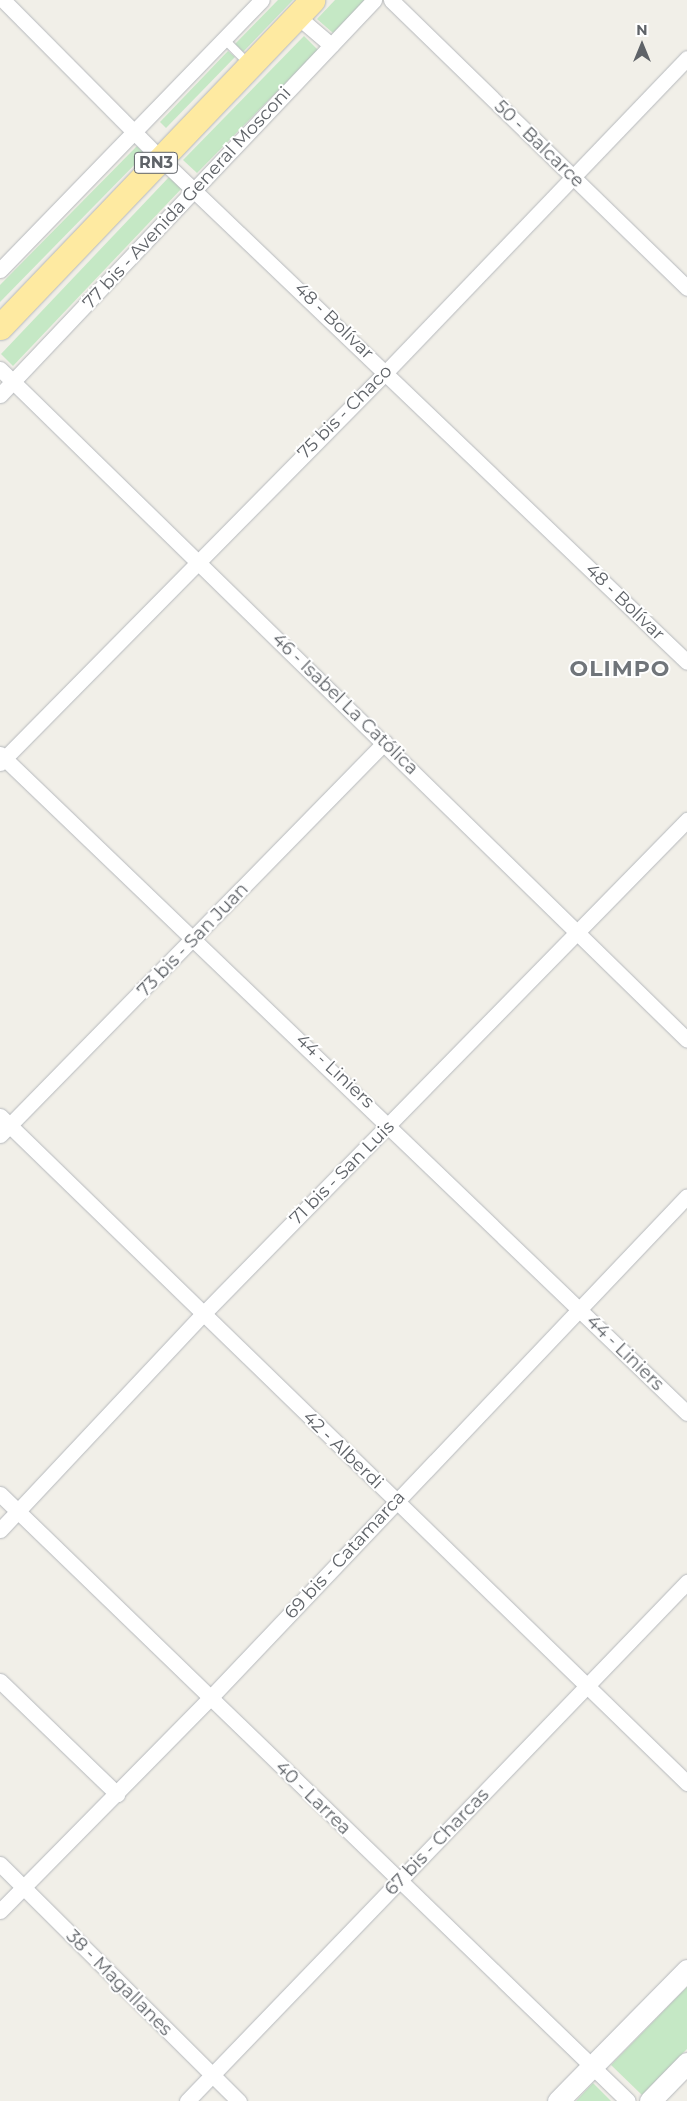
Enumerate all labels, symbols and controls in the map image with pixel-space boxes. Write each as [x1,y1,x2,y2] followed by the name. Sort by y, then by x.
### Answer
[617,20,667,70] north arrow
[636,21,648,39] text: N
[78,83,296,313] street label: 77 bis - Avenida General Mosconi
[490,96,588,192] street label: 50 - Balcarce
[134,150,178,177] road number: RN3
[290,278,378,364] street label: 48 - Bolívar
[293,360,397,464] street label: 75 bis - Chaco
[581,559,669,645] street label: 48 - Bolívar
[268,629,422,779] street label: 46 - Isabel La Católica
[569,656,671,682] district label: OLIMPO
[133,879,253,1001] street label: 73 bis - San Juan
[291,1029,379,1113] street label: 44 - Liniers
[285,1116,399,1230] street label: 71 bis - San Luis
[582,1311,668,1395] street label: 44 - Liniers
[298,1406,388,1494] street label: 42 - Alberdi
[280,1487,410,1623] street label: 69 bis - Catamarca
[271,1757,355,1839] street label: 40 - Larrea
[380,1784,494,1900] street label: 67 bis - Charcas
[62,1926,176,2040] street label: 38 - Magallanes

